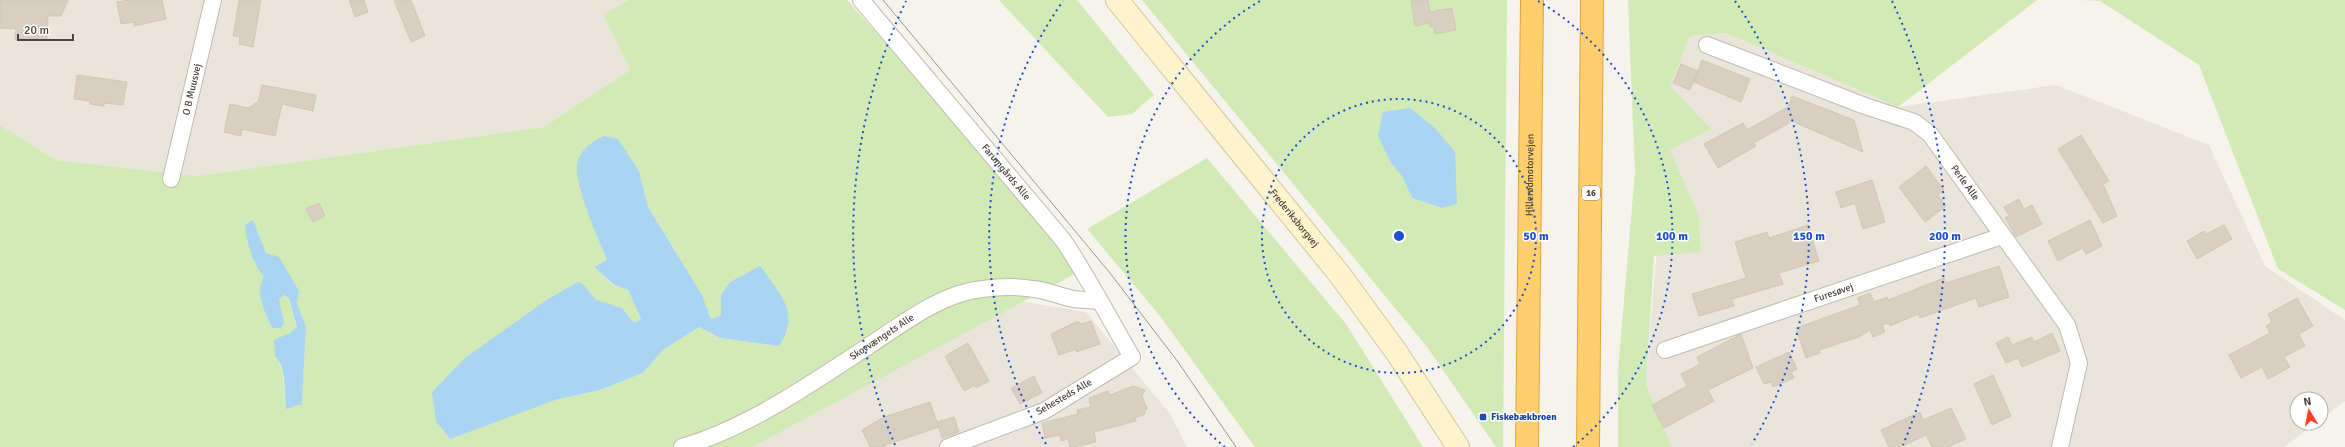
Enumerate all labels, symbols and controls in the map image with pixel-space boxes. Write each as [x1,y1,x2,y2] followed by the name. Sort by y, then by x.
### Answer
[18,16,73,42] scale bar
[24,23,49,38] text: 20 m
[180,62,204,116] street label: O B Muusvej
[1524,134,1537,216] street label: Hillerødmotorvejen
[979,142,1033,203] street label: Farumgårds Alle
[1948,163,1982,203] street label: Perle Alle
[1582,186,1600,200] road number: 16
[1267,187,1321,250] street label: Frederiksborgvej
[1392,229,1406,243] centre of rings
[1523,229,1549,244] text: 50 m
[1656,229,1688,244] text: 100 m
[1793,229,1825,244] text: 150 m
[1929,229,1961,244] text: 200 m
[1812,281,1855,305] street label: Furesøvej
[847,311,916,363] street label: Skovvængets Alle
[1034,376,1094,418] street label: Sehesteds Alle
[2289,391,2329,431] north arrow
[2302,395,2312,409] text: N
[1491,411,1557,423] place label: Fiskebækbroen
[1478,412,1488,422] marker: Fiskebækbroen

